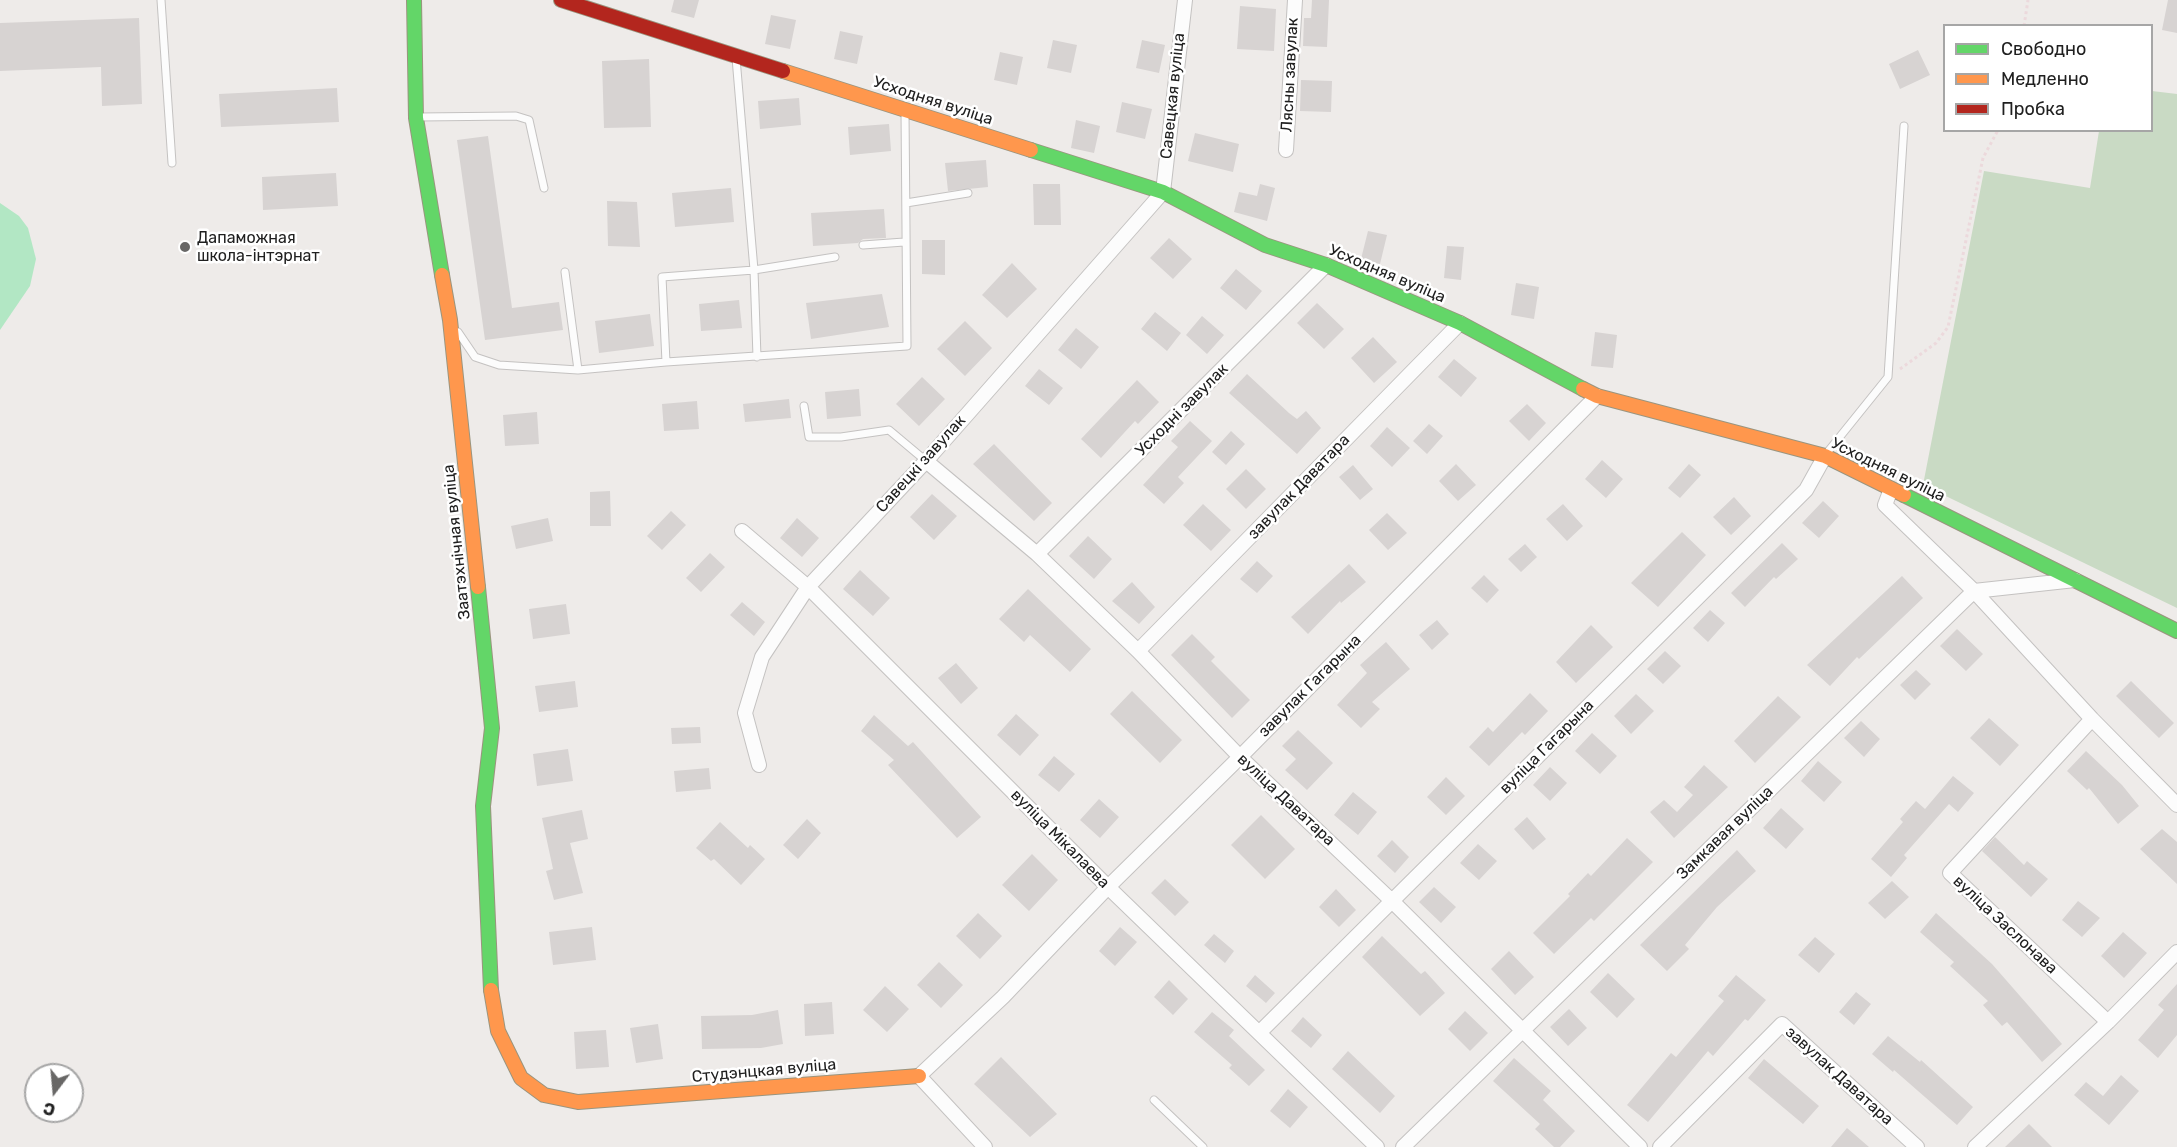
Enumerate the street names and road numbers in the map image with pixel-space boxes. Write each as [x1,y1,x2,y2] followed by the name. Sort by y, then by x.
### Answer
[1277,17,1303,133] street label: Лясны завулак
[1157,32,1189,160] street label: Савецкая вуліца
[871,73,995,129] street label: Усходняя вуліца
[1326,241,1448,307] street label: Усходняя вуліца
[1132,360,1232,460] street label: Усходні завулак
[872,411,970,517] street label: Савецкі завулак
[1244,431,1354,543] street label: завулак Даватара
[1828,434,1948,506] street label: Усходняя вуліца
[439,463,475,621] street label: Заатэхнічная вуліца
[1255,631,1365,741] street label: завулак Гагарына
[1496,696,1598,798] street label: вуліца Гагарына
[1233,750,1339,850] street label: вуліца Даватара
[1673,782,1777,884] street label: Замкавая вуліца
[1007,786,1113,892] street label: вуліца Мікалаева
[1949,872,2061,978] street label: вуліца Заслонава
[1781,1023,1897,1129] street label: завулак Даватара
[691,1055,837,1087] street label: Студэнцкая вуліца

